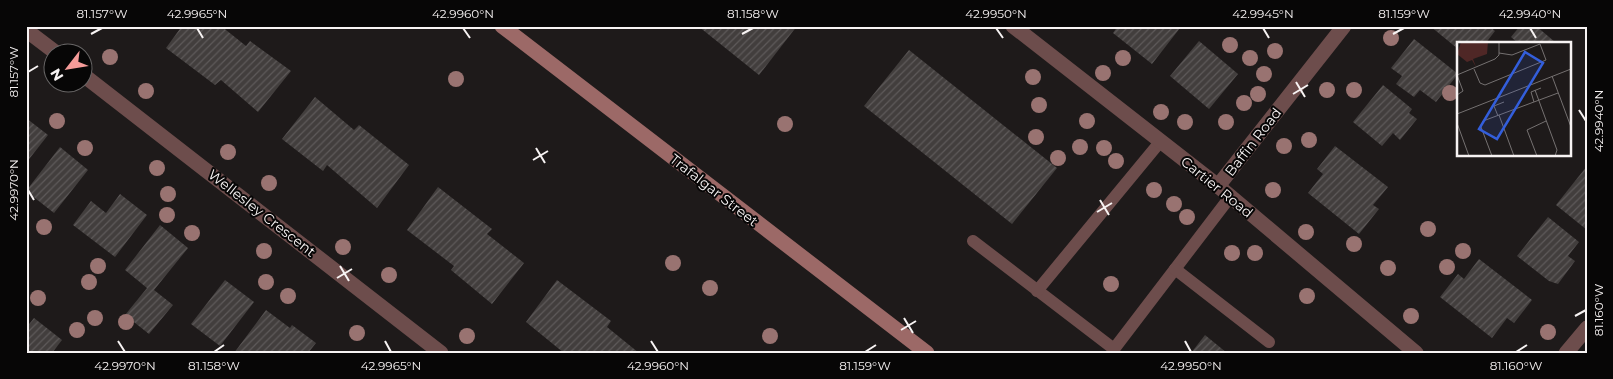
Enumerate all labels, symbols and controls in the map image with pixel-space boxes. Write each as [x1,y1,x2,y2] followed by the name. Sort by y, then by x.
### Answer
[76,6,128,21] text: 81.157°W
[167,6,227,21] text: 42.9965°N
[432,6,494,21] text: 42.9960°N
[727,6,779,21] text: 81.158°W
[965,6,1027,21] text: 42.9950°N
[1232,6,1294,21] text: 42.9945°N
[1378,6,1430,21] text: 81.159°W
[1499,6,1561,21] text: 42.9940°N
[42,42,92,92] north arrow
[1457,42,1570,156] inset map
[6,46,21,98] text: 81.157°W
[46,65,67,84] text: N
[1591,90,1606,152] text: 42.9940°N
[1221,104,1285,180] street label: Baffin Road
[666,150,762,230] street label: Trafalgar Street
[1177,152,1257,222] street label: Cartier Road
[6,159,21,221] text: 42.9970°N
[205,165,320,261] street label: Wellesley Crescent
[1591,284,1606,336] text: 81.160°W
[94,358,156,373] text: 42.9970°N
[188,358,240,373] text: 81.158°W
[361,358,421,373] text: 42.9965°N
[627,358,689,373] text: 42.9960°N
[839,358,891,373] text: 81.159°W
[1160,358,1222,373] text: 42.9950°N
[1490,358,1542,373] text: 81.160°W

